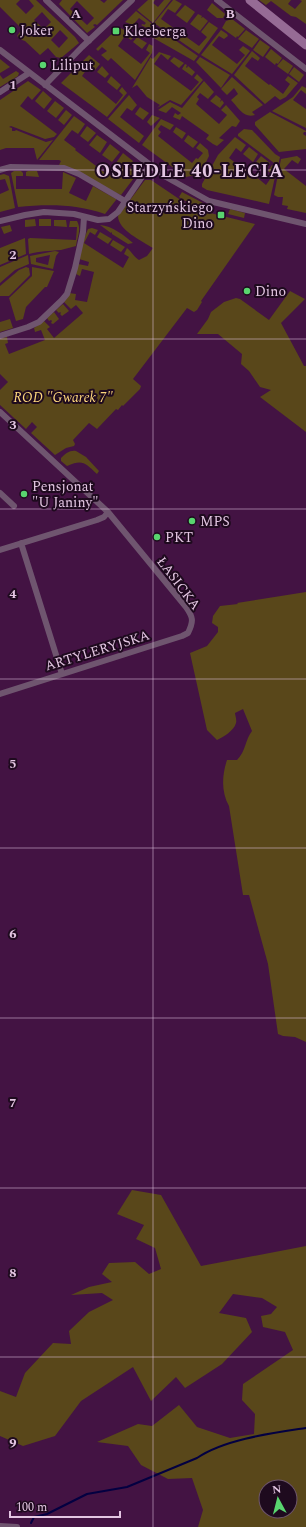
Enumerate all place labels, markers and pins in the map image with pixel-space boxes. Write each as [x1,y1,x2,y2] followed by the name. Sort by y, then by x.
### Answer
[20,20,53,41] place label: Joker
[124,21,186,42] place label: Kleeberga
[7,25,17,35] marker: Joker
[111,26,121,36] marker: Kleeberga
[51,55,94,76] place label: Liliput
[38,60,48,70] marker: Liliput
[127,197,213,234] place label: Starzyńskiego Dino
[216,210,226,220] marker: Starzyńskiego Dino
[255,281,286,302] place label: Dino
[242,286,252,296] marker: Dino
[32,476,99,513] place label: Pensjonat "U Janiny"
[19,489,29,499] marker: Pensjonat "U Janiny"
[200,511,230,532] place label: MPS
[187,516,197,526] marker: MPS
[165,527,193,548] place label: PKT
[152,532,162,542] marker: PKT

